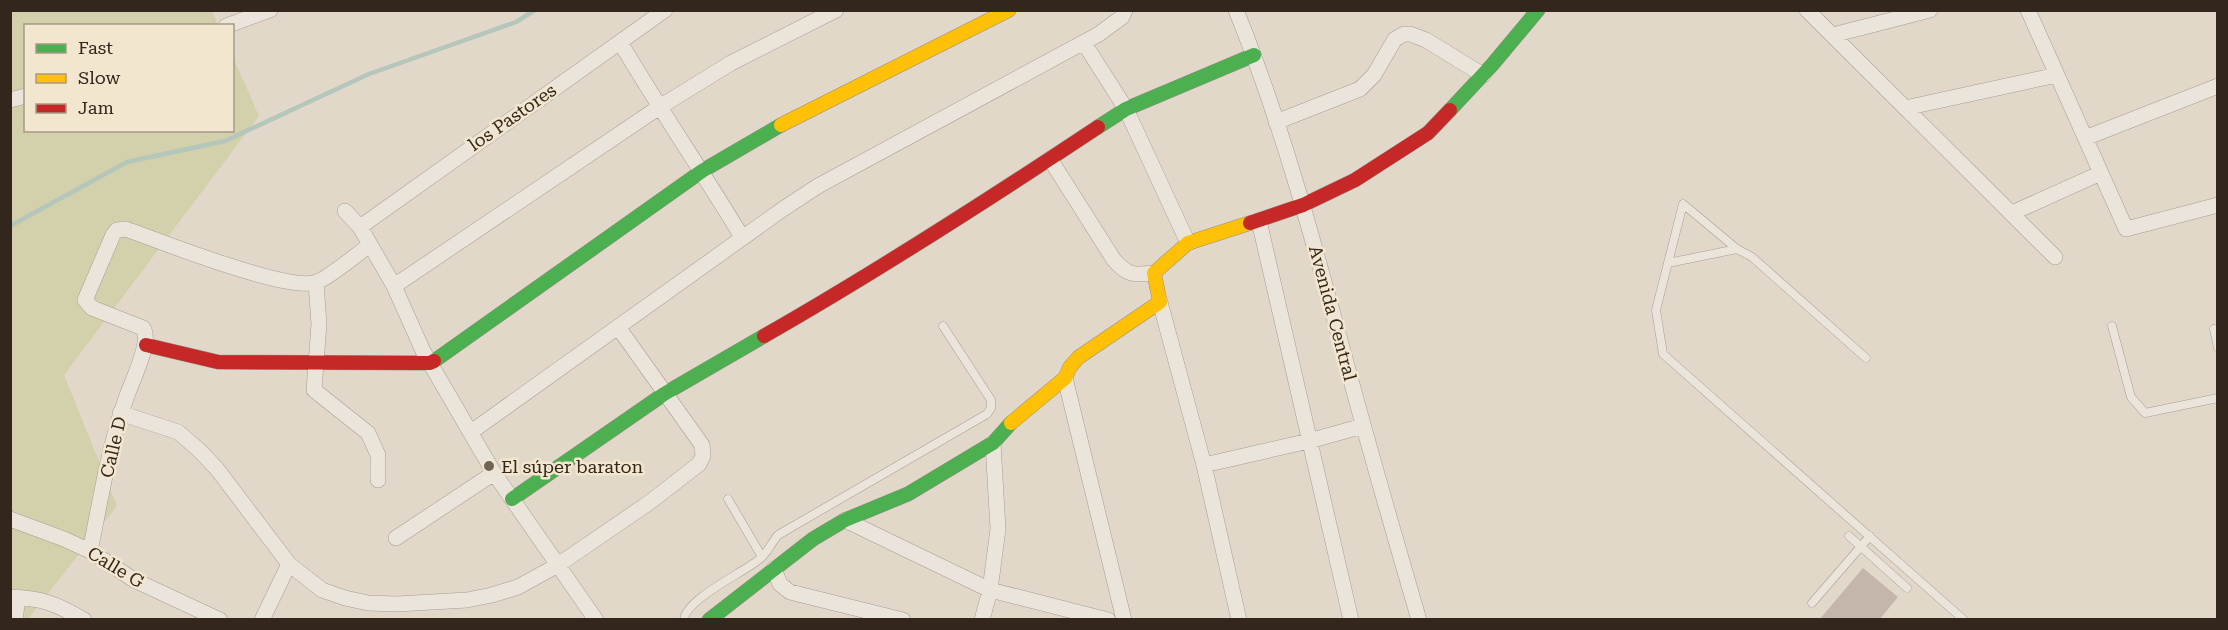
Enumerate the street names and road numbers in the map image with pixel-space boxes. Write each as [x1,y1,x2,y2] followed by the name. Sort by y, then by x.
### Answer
[464,79,560,155] street label: los Pastores
[1305,243,1361,383] street label: Avenida Central
[96,414,130,480] street label: Calle D
[84,542,148,592] street label: Calle G

